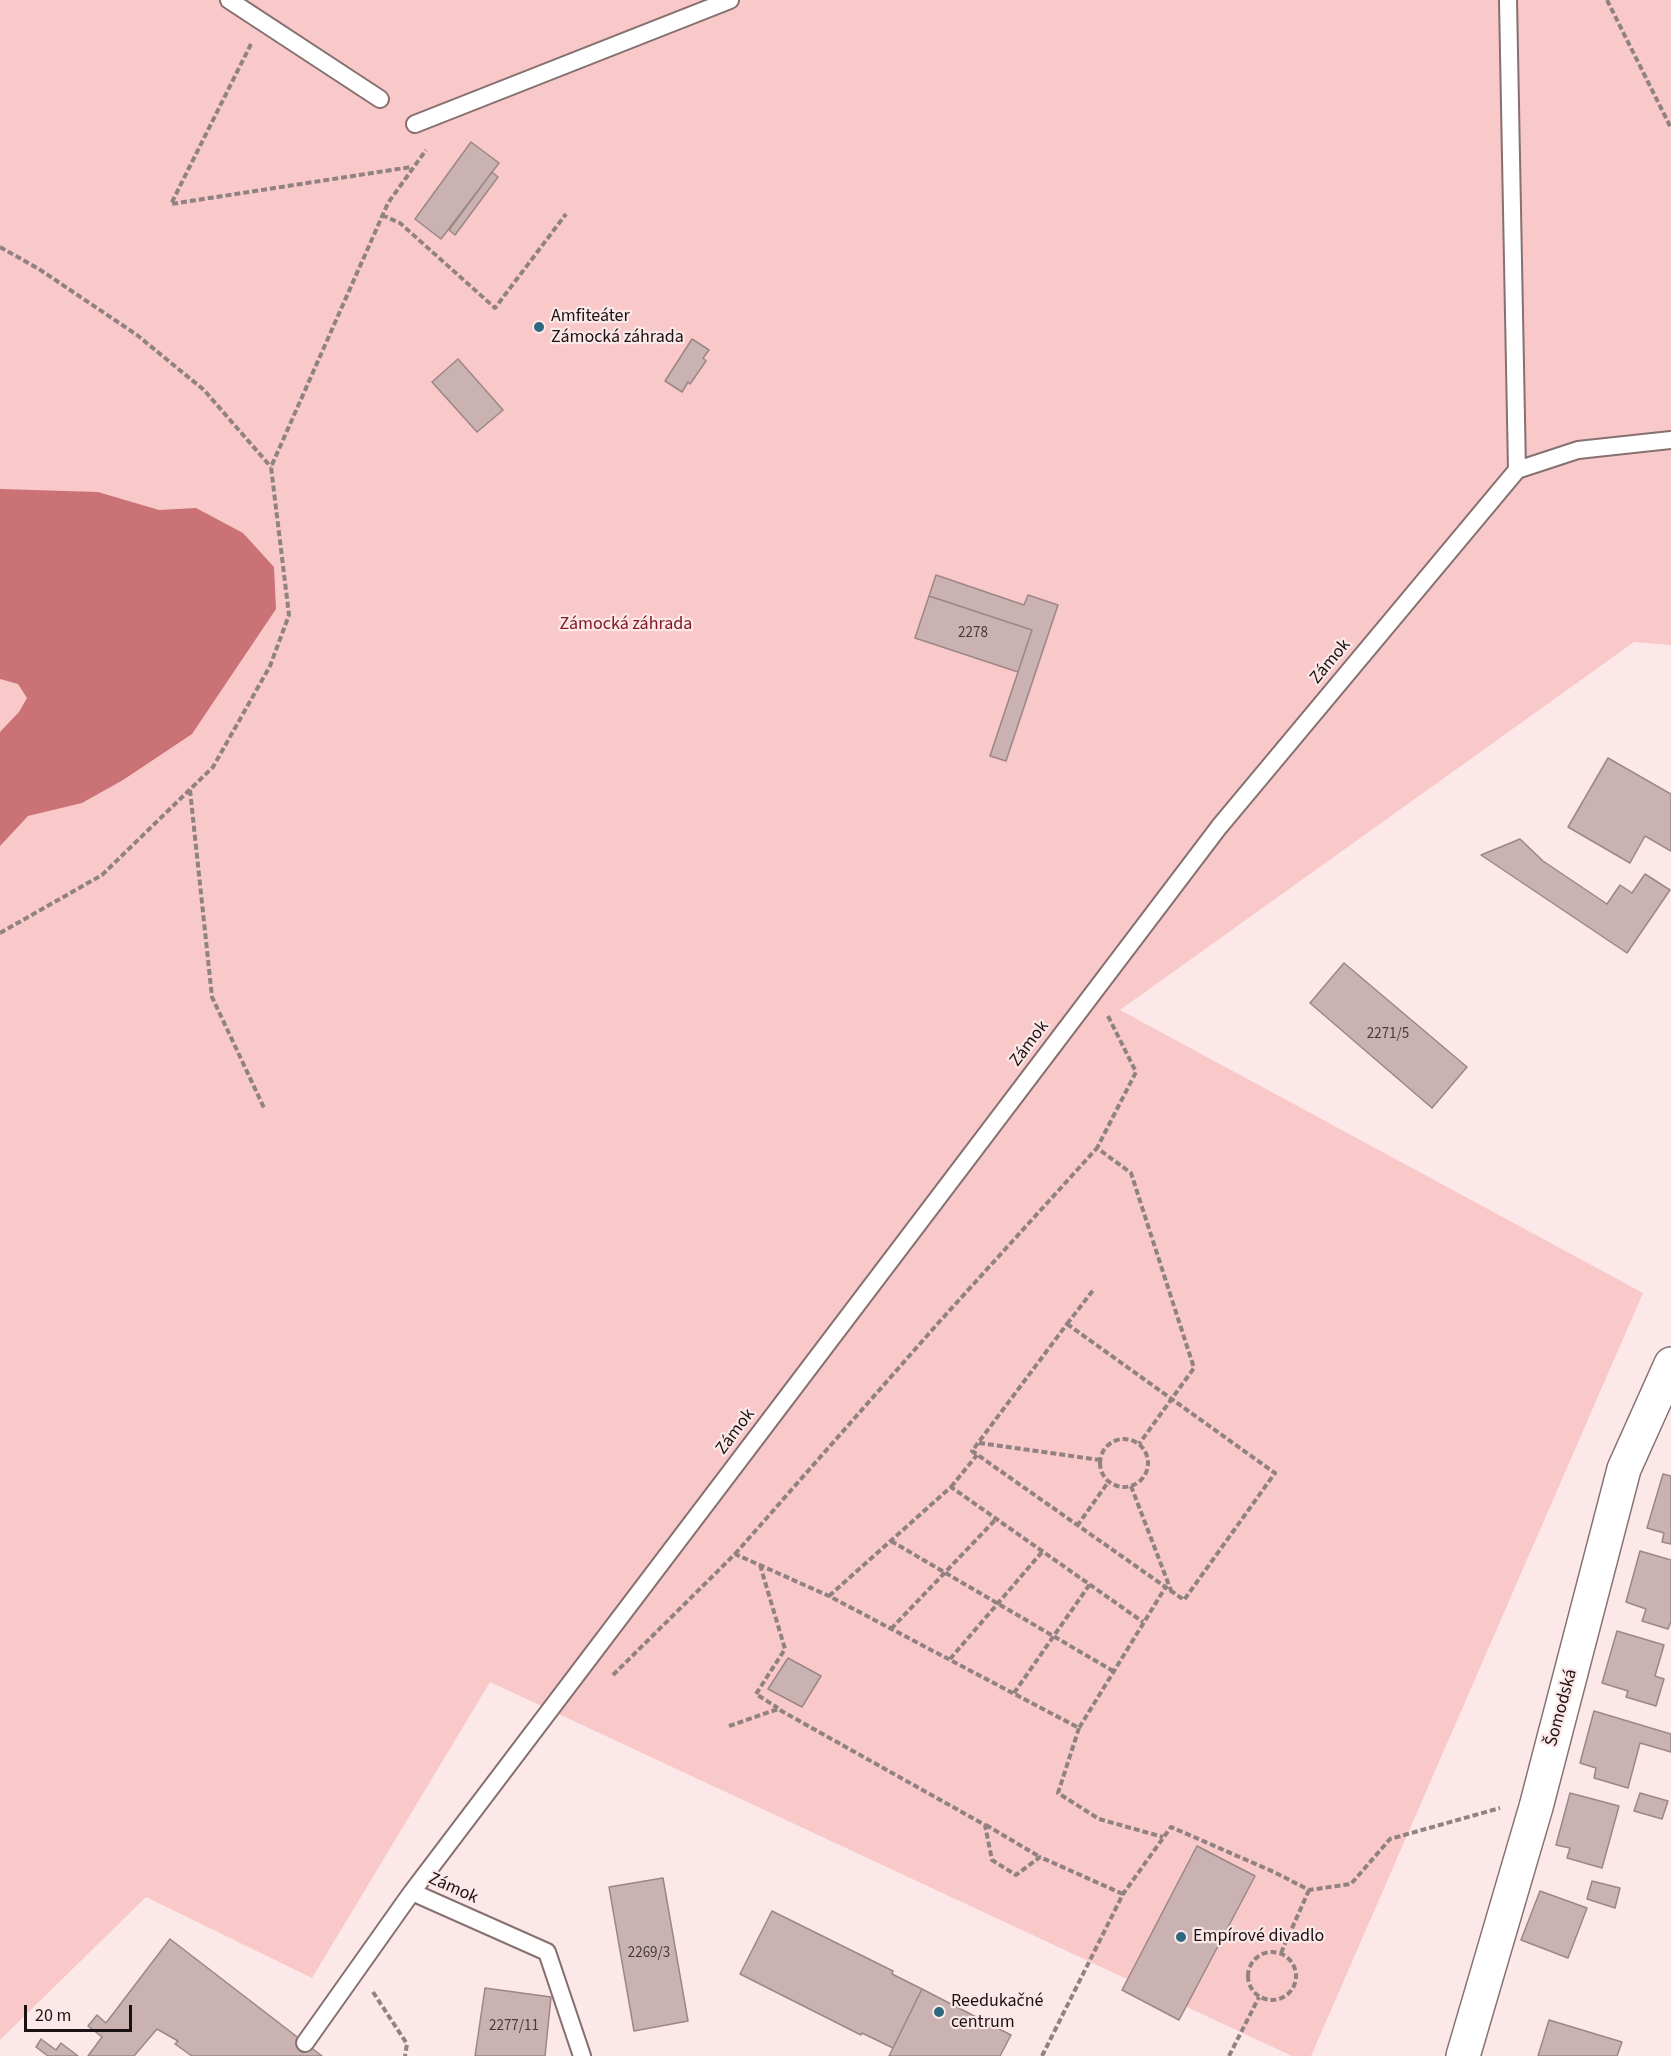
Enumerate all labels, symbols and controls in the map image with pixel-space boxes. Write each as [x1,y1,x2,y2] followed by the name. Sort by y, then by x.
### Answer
[551,306,684,348] place label: Amfiteáter Zámocká záhrada
[532,320,546,334] marker: Amfiteáter Zámocká záhrada
[560,614,692,636] park label: Zámocká záhrada
[958,625,988,643] house number: 2278
[1306,635,1356,689] street label: Zámok
[1006,1017,1054,1071] street label: Zámok
[1367,1026,1409,1044] house number: 2271/5
[712,1405,760,1459] street label: Zámok
[1541,1667,1583,1749] street label: Šomodská
[425,1869,481,1909] street label: Zámok
[1193,1926,1324,1948] place label: Empírové divadlo
[1174,1930,1188,1944] marker: Empírové divadlo
[628,1945,670,1963] house number: 2269/3
[951,1991,1043,2034] place label: Reedukačné centrum
[27,1993,135,2031] scale bar
[35,2003,71,2028] text: 20 m
[932,2005,946,2019] marker: Reedukačné centrum
[489,2018,539,2036] house number: 2277/11

